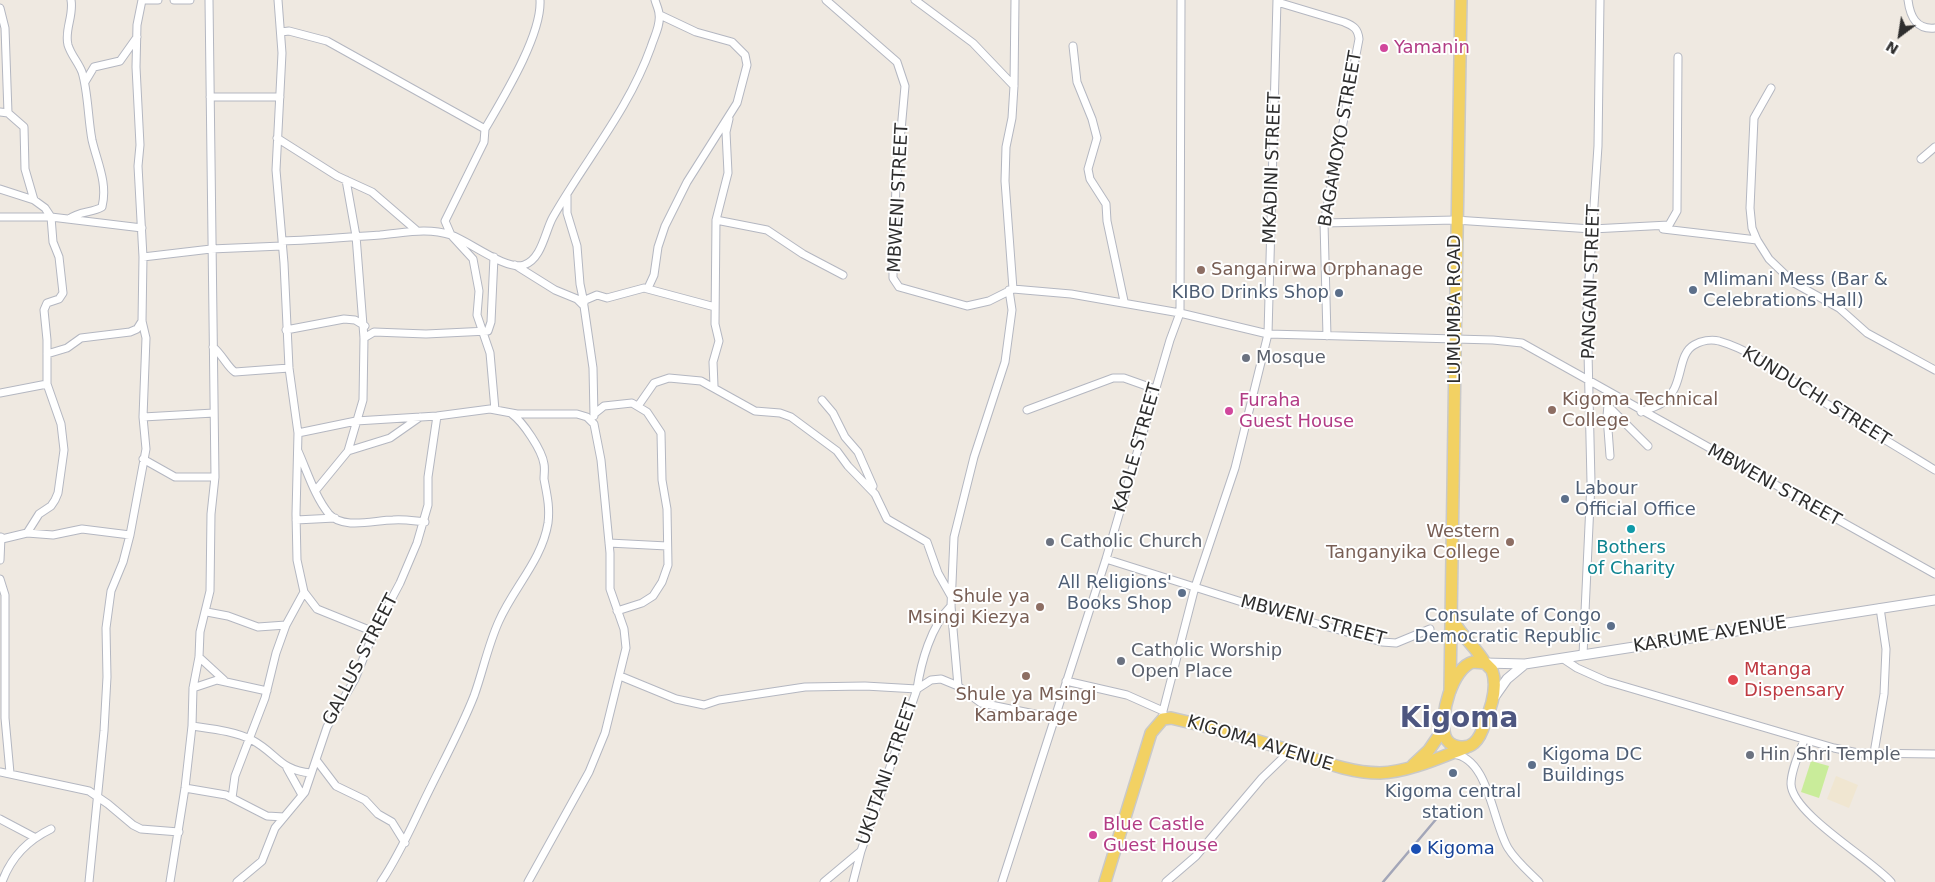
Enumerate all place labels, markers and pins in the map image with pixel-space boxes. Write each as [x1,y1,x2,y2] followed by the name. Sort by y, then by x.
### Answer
[1394,37,1470,59] place label: Yamanin
[1378,42,1390,54] marker: Yamanin
[1211,259,1423,281] place label: Sanganirwa Orphanage
[1195,264,1207,276] marker: Sanganirwa Orphanage
[1703,269,1888,312] place label: Mlimani Mess (Bar & Celebrations Hall)
[1172,282,1329,304] place label: KIBO Drinks Shop
[1687,284,1699,296] marker: Mlimani Mess (Bar & Celebrations Hall)
[1333,287,1345,299] marker: KIBO Drinks Shop
[1256,347,1326,369] place label: Mosque
[1240,352,1252,364] marker: Mosque
[1562,389,1718,432] place label: Kigoma Technical College
[1239,390,1354,432] place label: Furaha Guest House
[1546,404,1558,416] marker: Kigoma Technical College
[1223,405,1235,417] marker: Furaha Guest House
[1575,478,1696,520] place label: Labour Official Office
[1559,493,1571,505] marker: Labour Official Office
[1326,521,1500,564] place label: Western Tanganyika College
[1625,523,1637,535] marker: Bothers of Charity
[1060,531,1202,553] place label: Catholic Church
[1044,536,1056,548] marker: Catholic Church
[1504,536,1516,548] marker: Western Tanganyika College
[1587,537,1675,580] place label: Bothers of Charity
[1058,572,1172,614] place label: All Religions' Books Shop
[908,586,1030,628] place label: Shule ya Msingi Kiezya
[1176,587,1188,599] marker: All Religions' Books Shop
[1034,601,1046,613] marker: Shule ya Msingi Kiezya
[1415,605,1601,648] place label: Consulate of Congo Democratic Republic
[1605,620,1617,632] marker: Consulate of Congo Democratic Republic
[1131,640,1282,682] place label: Catholic Worship Open Place
[1115,655,1127,667] marker: Catholic Worship Open Place
[1744,659,1845,702] place label: Mtanga Dispensary
[1020,670,1032,682] marker: Shule ya Msingi Kambarage
[1726,673,1740,687] marker: Mtanga Dispensary
[955,684,1097,726] place label: Shule ya Msingi Kambarage
[1542,744,1642,786] place label: Kigoma DC Buildings
[1760,744,1901,766] place label: Hin Shri Temple
[1744,749,1756,761] marker: Hin Shri Temple
[1526,759,1538,771] marker: Kigoma DC Buildings
[1447,767,1459,779] marker: Kigoma central station
[1385,781,1521,824] place label: Kigoma central station
[1103,814,1218,856] place label: Blue Castle Guest House
[1087,829,1099,841] marker: Blue Castle Guest House
[1427,838,1495,860] place label: Kigoma
[1409,842,1423,856] marker: Kigoma

